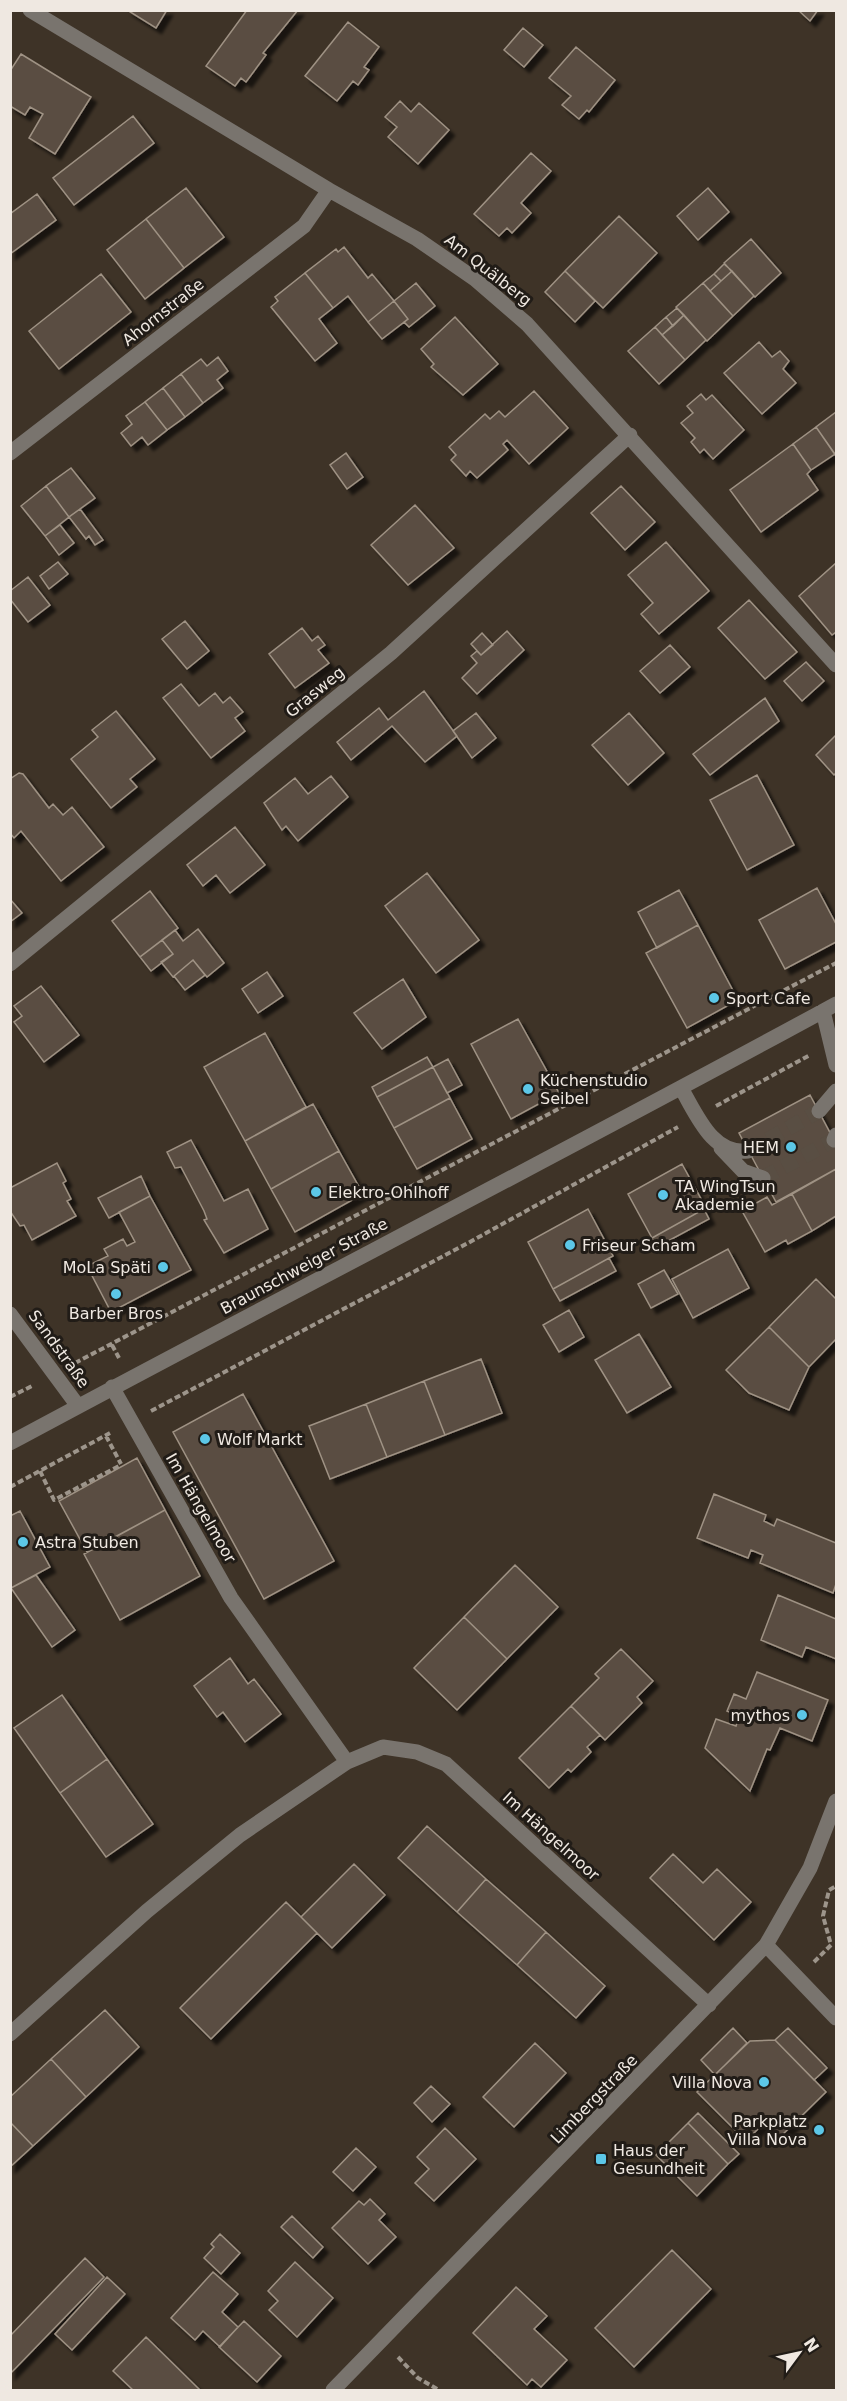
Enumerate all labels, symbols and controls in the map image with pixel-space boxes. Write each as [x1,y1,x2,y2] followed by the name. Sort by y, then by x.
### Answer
[441,230,535,310] street label: Am Quälberg
[118,274,208,350] street label: Ahornstraße
[282,663,348,721] street label: Grasweg
[726,989,811,1008] place label: Sport Cafe
[707,991,721,1005] marker: Sport Cafe
[540,1071,648,1108] place label: Küchenstudio Seibel
[521,1082,535,1096] marker: Küchenstudio Seibel
[743,1138,779,1157] place label: HEM
[784,1140,798,1154] marker: HEM
[674,1177,776,1214] place label: TA WingTsun Akademie
[328,1183,450,1202] place label: Elektro-Ohlhoff
[309,1185,323,1199] marker: Elektro-Ohlhoff
[656,1188,670,1202] marker: TA WingTsun Akademie
[217,1214,391,1318] street label: Braunschweiger Straße
[582,1236,696,1255] place label: Friseur Scham
[563,1238,577,1252] marker: Friseur Scham
[63,1258,151,1277] place label: MoLa Späti
[156,1260,170,1274] marker: MoLa Späti
[109,1287,123,1301] marker: Barber Bros
[69,1304,163,1323] place label: Barber Bros
[25,1307,93,1391] street label: Sandstraße
[217,1430,303,1449] place label: Wolf Markt
[198,1432,212,1446] marker: Wolf Markt
[162,1450,240,1567] street label: Im Hängelmoor
[35,1533,139,1552] place label: Astra Stuben
[16,1535,30,1549] marker: Astra Stuben
[730,1706,790,1725] place label: mythos
[795,1708,809,1722] marker: mythos
[499,1788,604,1885] street label: Im Hängelmoor
[547,2051,641,2147] street label: Limbergstraße
[672,2073,752,2092] place label: Villa Nova
[757,2075,771,2089] marker: Villa Nova
[727,2112,807,2149] place label: Parkplatz Villa Nova
[812,2123,826,2137] marker: Parkplatz Villa Nova
[613,2141,705,2178] place label: Haus der Gesundheit
[594,2152,608,2166] marker: Haus der Gesundheit
[769,2323,829,2383] north arrow
[800,2334,823,2356] text: N

